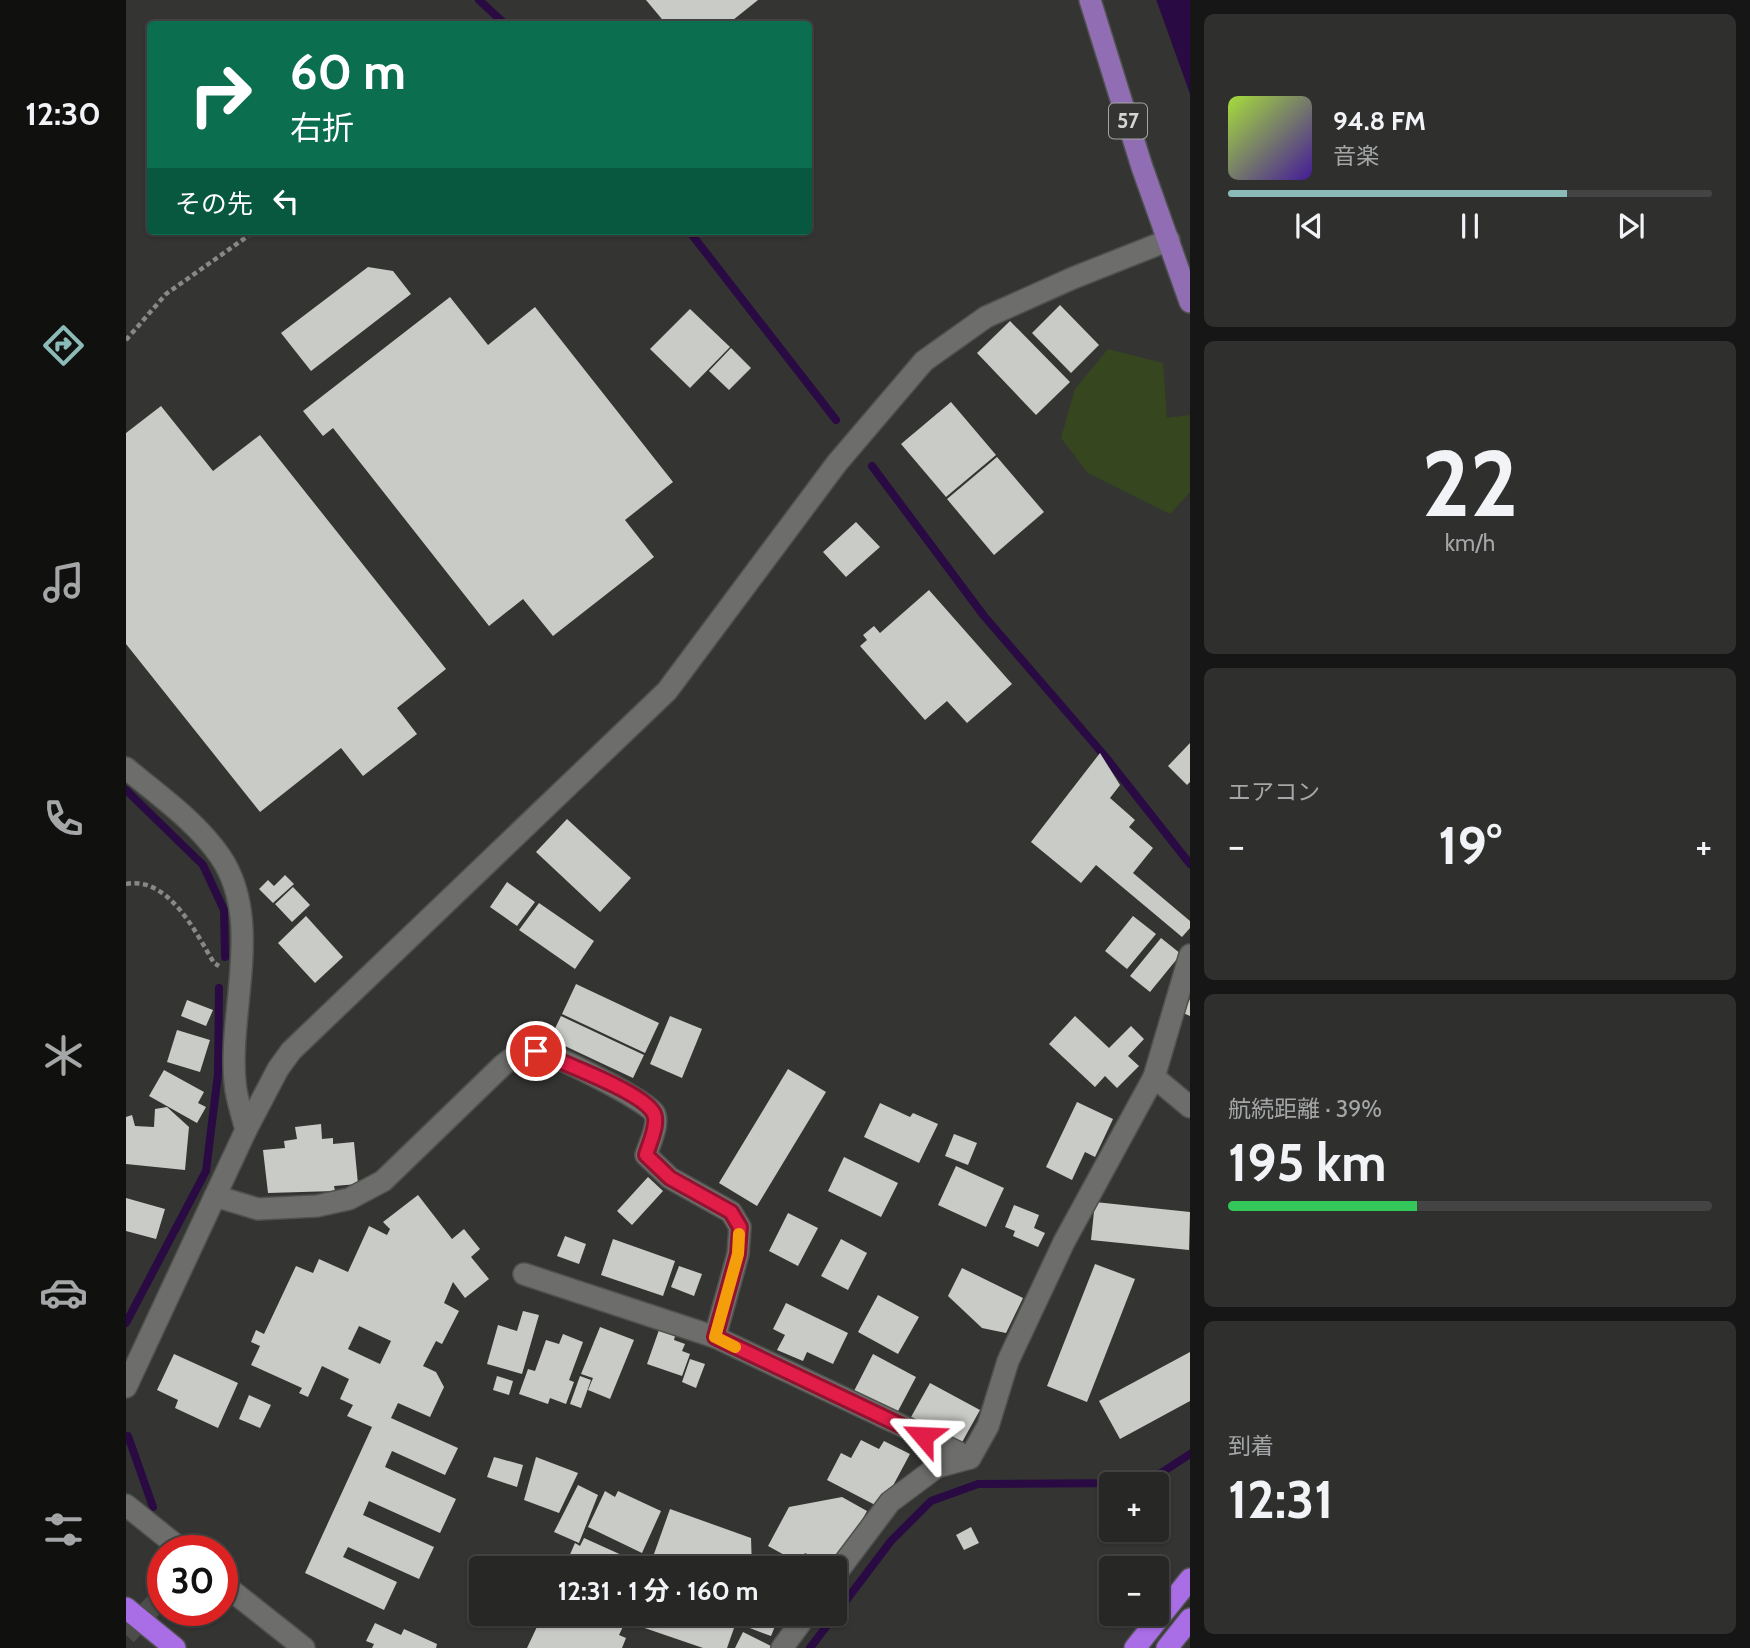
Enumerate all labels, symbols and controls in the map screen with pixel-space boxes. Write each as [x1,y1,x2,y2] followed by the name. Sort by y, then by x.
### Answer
[290,42,406,101] text: 60 m
[175,49,266,140] icon: right
[25,94,101,133] text: 12:30
[1109,104,1147,138] road number: 57
[1333,105,1426,137] text: 94.8 FM
[290,108,354,147] text: 右折
[1333,142,1379,170] text: 音楽
[267,182,305,220] icon: left
[175,188,253,220] text: その先
[1290,207,1328,245] icon: previous
[1451,207,1489,245] icon: pause
[1612,207,1650,245] icon: next
[39,321,88,370] icon: directions
[1422,428,1518,539] text: 22
[1445,529,1495,557] text: km/h
[39,558,88,607] icon: music
[1228,778,1320,806] text: エアコン
[39,794,88,843] icon: phone
[1438,814,1502,877] text: 19°
[1228,822,1245,869] text: −
[1695,822,1712,869] text: +
[506,1021,566,1081] pin
[39,1031,88,1080] icon: climate
[517,1032,555,1070] icon: arrive
[1228,1095,1382,1123] text: 航続距離 · 39%
[1228,1131,1386,1194] text: 195 km
[39,1268,88,1317] icon: car
[886,1399,960,1473] position arrow
[1228,1432,1274,1460] text: 到着
[1228,1468,1333,1531] text: 12:31
[1099,1472,1169,1626] map controls
[1099,1472,1169,1542] button: +
[39,1505,88,1554] icon: filters
[147,1535,238,1626] speed limit sign: 30
[1099,1556,1169,1626] button: −
[558,1575,758,1607] text: 12:31 · 1 分 · 160 m

